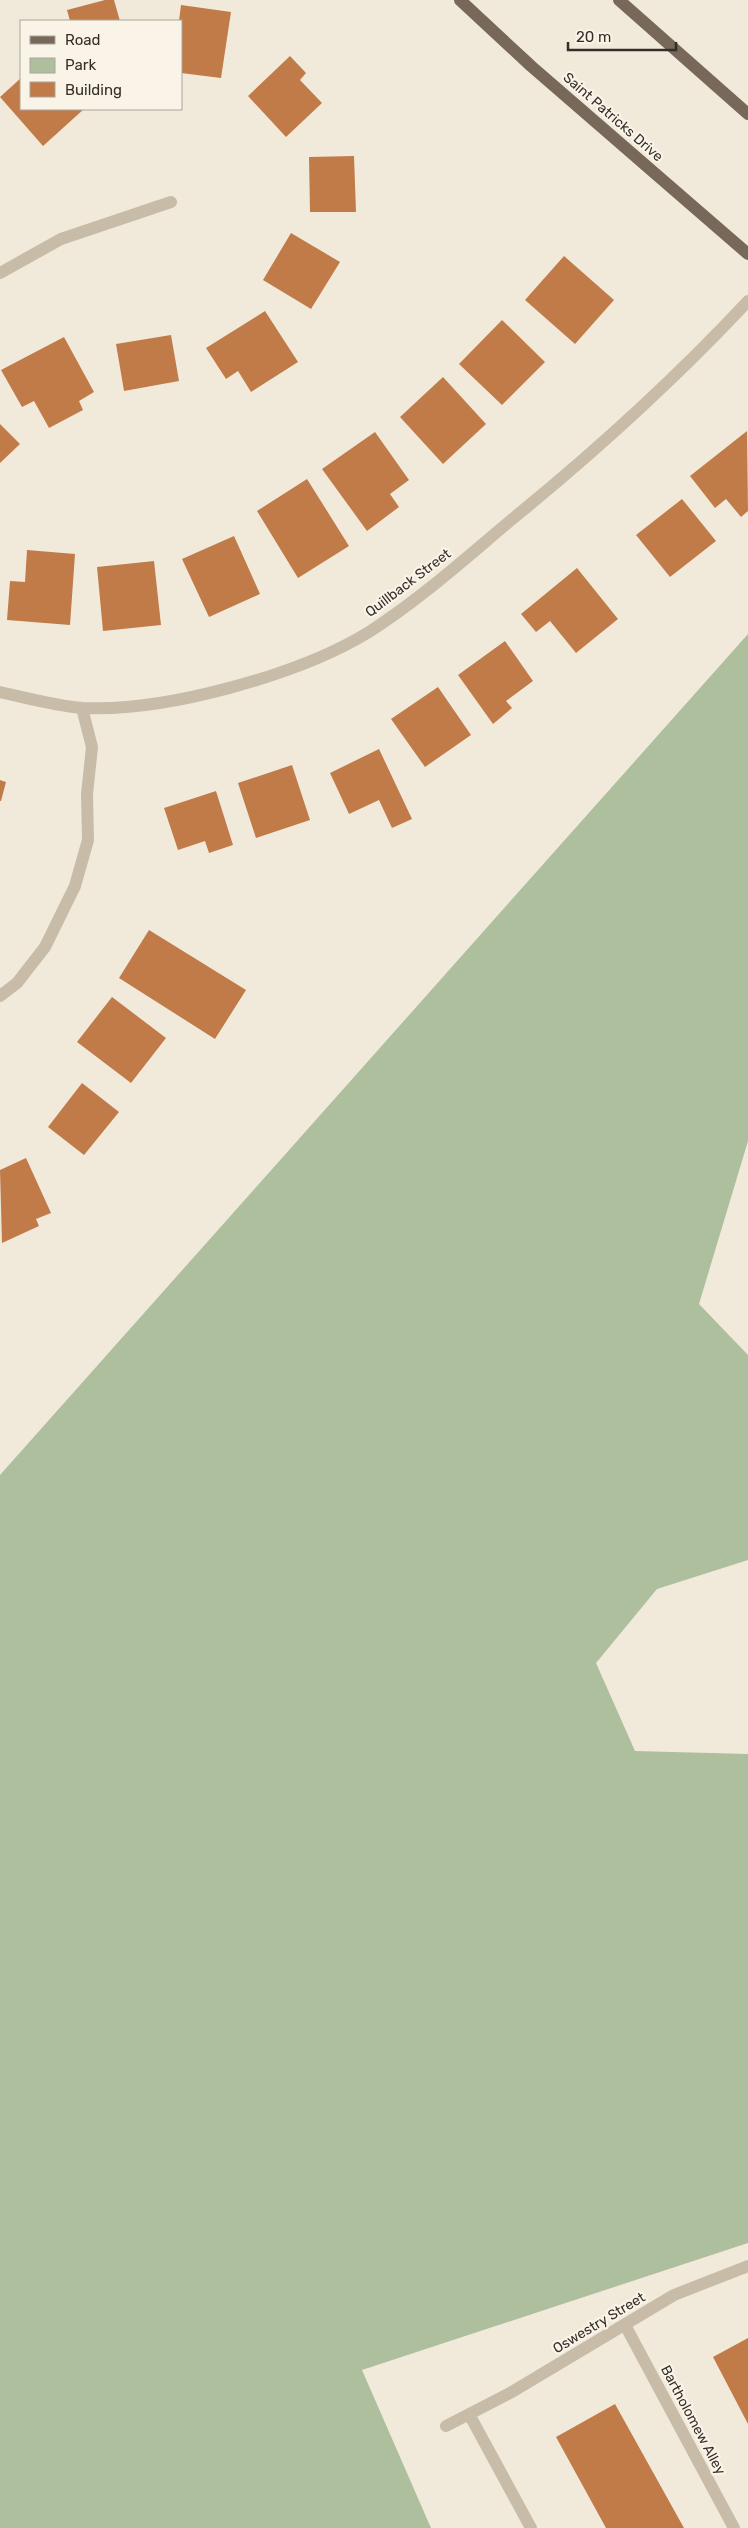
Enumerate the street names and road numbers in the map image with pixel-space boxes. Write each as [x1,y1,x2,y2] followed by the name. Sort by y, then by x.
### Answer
[560,69,667,165] street label: Saint Patricks Drive
[362,545,455,621] street label: Quillback Street
[550,2289,649,2357] street label: Oswestry Street
[657,2362,729,2478] street label: Bartholomew Alley

